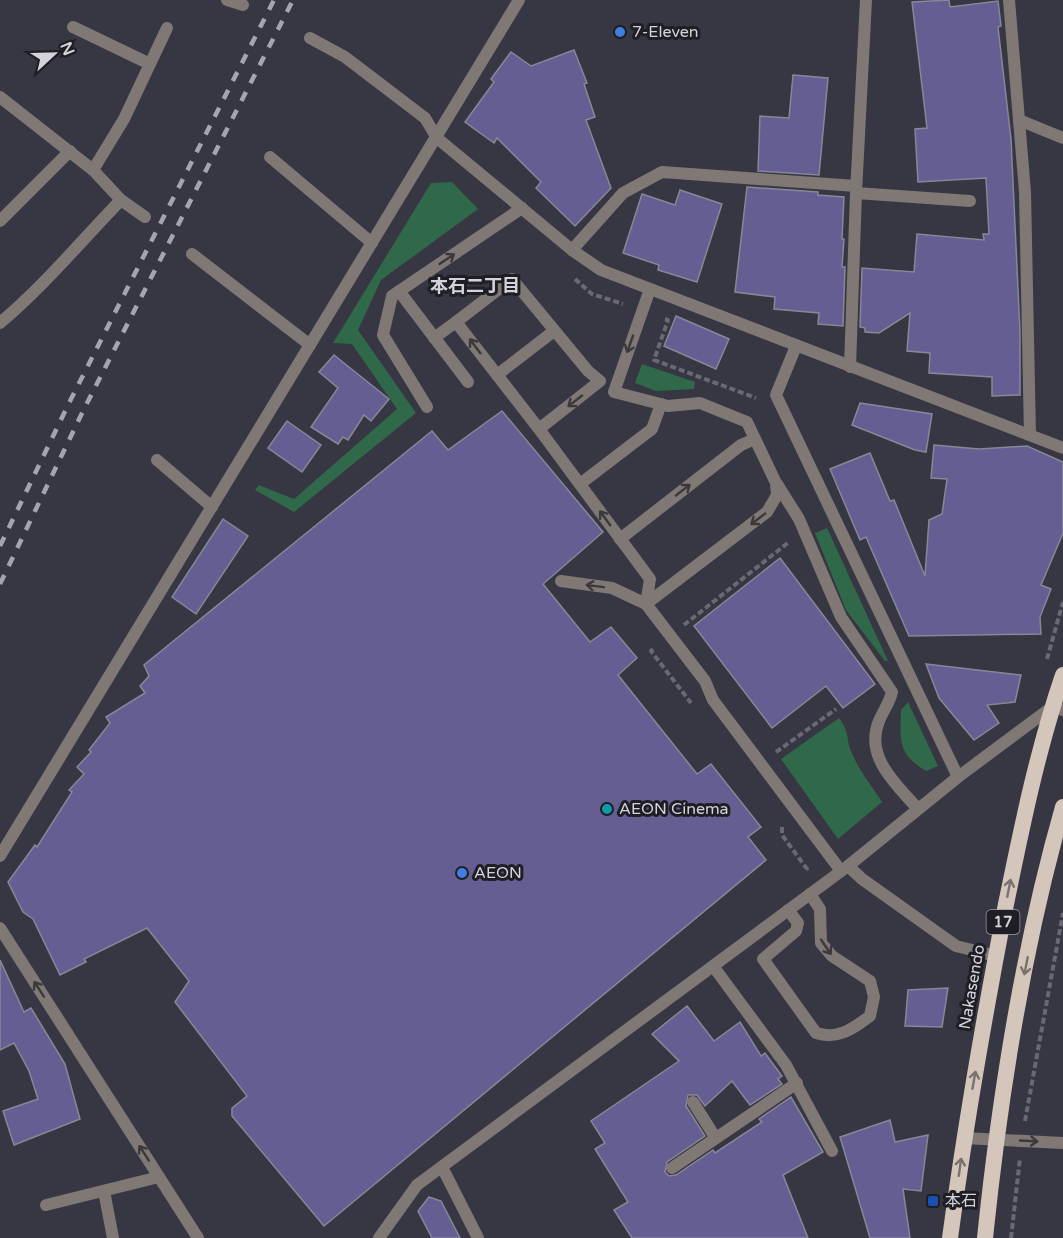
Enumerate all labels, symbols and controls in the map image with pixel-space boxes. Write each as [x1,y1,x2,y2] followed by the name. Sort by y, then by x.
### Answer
[632,22,699,42] place label: 7-Eleven
[24,24,84,84] north arrow
[613,25,627,39] marker: 7-Eleven
[55,39,79,58] text: N
[439,252,456,265] one-way arrow
[430,275,520,297] district label: 本石二丁目
[624,334,635,353] one-way arrow
[468,339,481,355] one-way arrow
[567,394,583,407] one-way arrow
[675,484,691,496] one-way arrow
[599,511,612,527] one-way arrow
[750,512,766,525] one-way arrow
[586,580,605,591] one-way arrow
[619,799,729,819] place label: AEON Cinema
[600,802,614,816] marker: AEON Cinema
[474,863,522,883] place label: AEON
[455,866,469,880] marker: AEON
[1004,879,1015,899] one-way arrow
[986,910,1020,934] road number: 17
[820,939,833,956] one-way arrow
[955,943,989,1031] street label: Nakasendo
[1020,956,1031,975] one-way arrow
[33,981,45,998] one-way arrow
[969,1071,980,1091] one-way arrow
[1019,1135,1039,1146] one-way arrow
[137,1145,149,1162] one-way arrow
[954,1158,965,1178] one-way arrow
[945,1191,977,1211] place label: 本石
[926,1194,940,1208] marker: 本石

